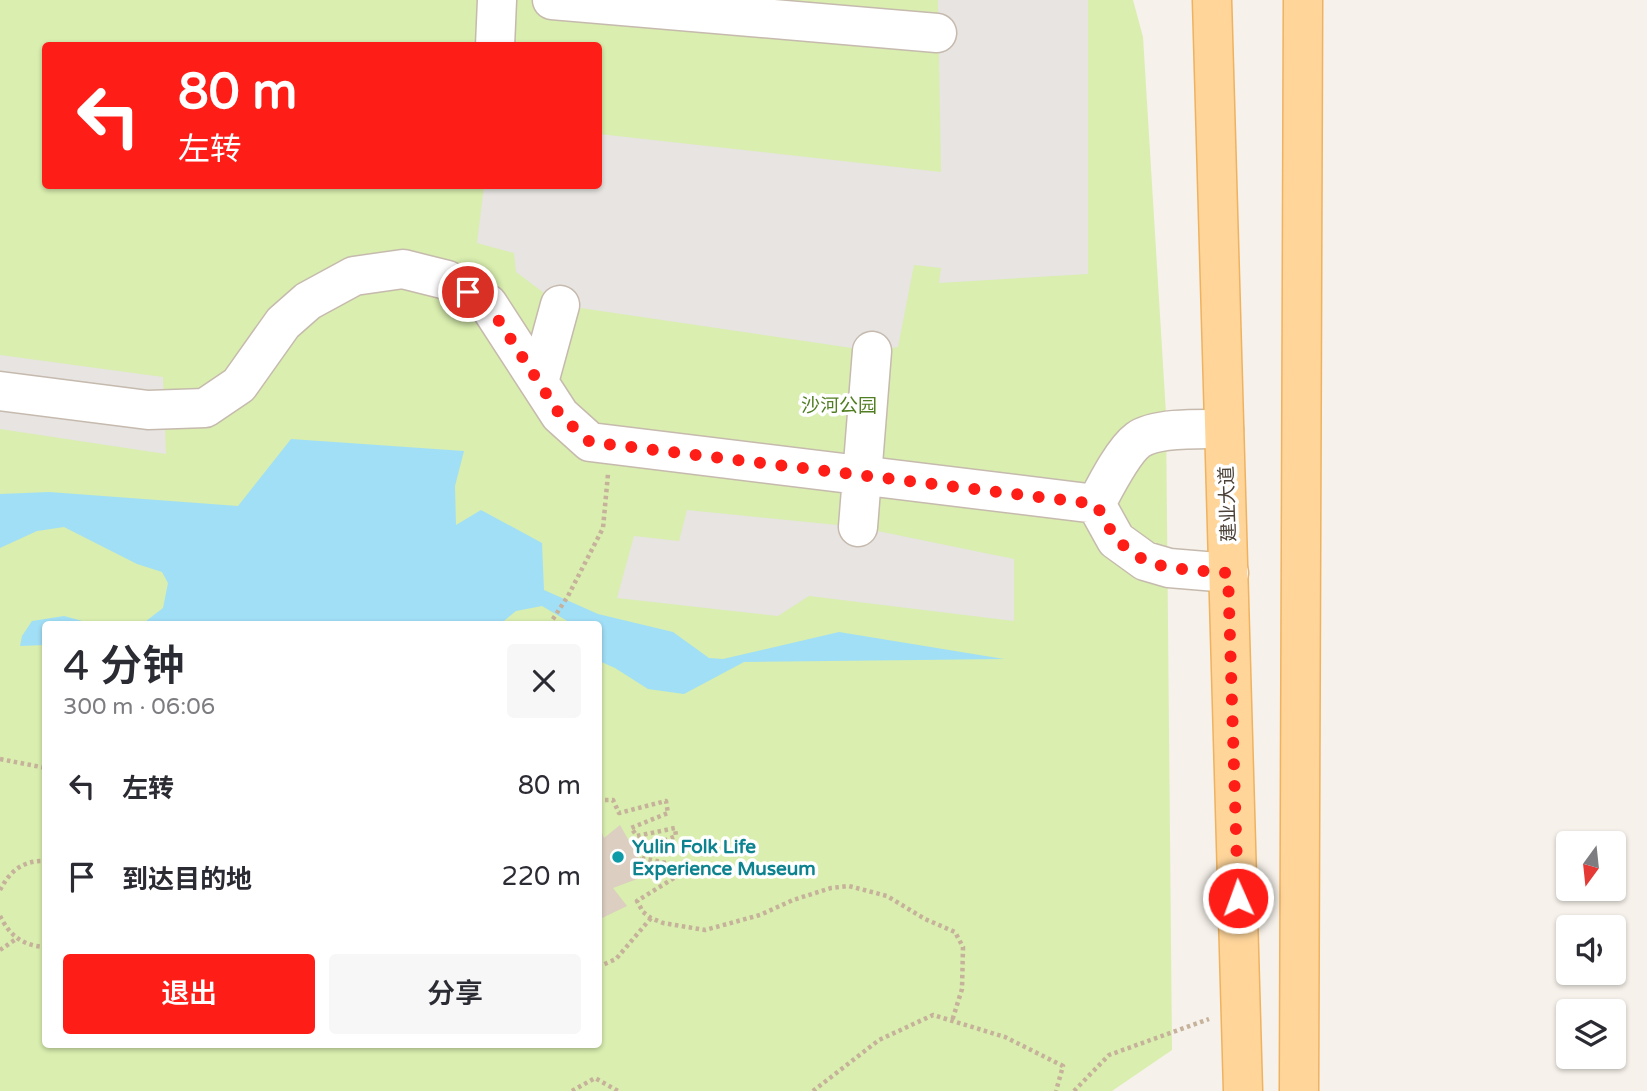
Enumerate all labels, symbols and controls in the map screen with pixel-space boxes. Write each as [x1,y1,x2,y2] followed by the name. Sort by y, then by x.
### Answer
[178,63,297,122] text: 80 m
[63,70,154,161] icon: left
[178,131,242,169] text: 左转
[438,262,498,322] pin
[449,273,487,311] icon: arrive
[801,395,877,417] park label: 沙河公园
[1216,466,1240,542] street label: 建业大道
[63,641,184,692] text: 4 分钟
[507,644,581,718] button: close
[63,693,215,721] text: 300 m · 06:06
[63,767,101,805] icon: left
[518,770,581,801] text: 80 m
[122,773,174,804] text: 左转
[1556,831,1626,901] north arrow
[1556,831,1626,1069] map controls
[632,836,816,881] place label: Yulin Folk Life Experience Museum
[610,849,626,865] marker: Yulin Folk Life Experience Museum
[63,858,101,896] icon: arrive
[501,861,581,892] text: 220 m
[1201,861,1275,935] position arrow
[122,864,252,895] text: 到达目的地
[1556,915,1626,985] button: sound
[63,954,315,1034] button: 退出
[329,954,581,1034] button: 分享
[1556,999,1626,1069] button: layers

